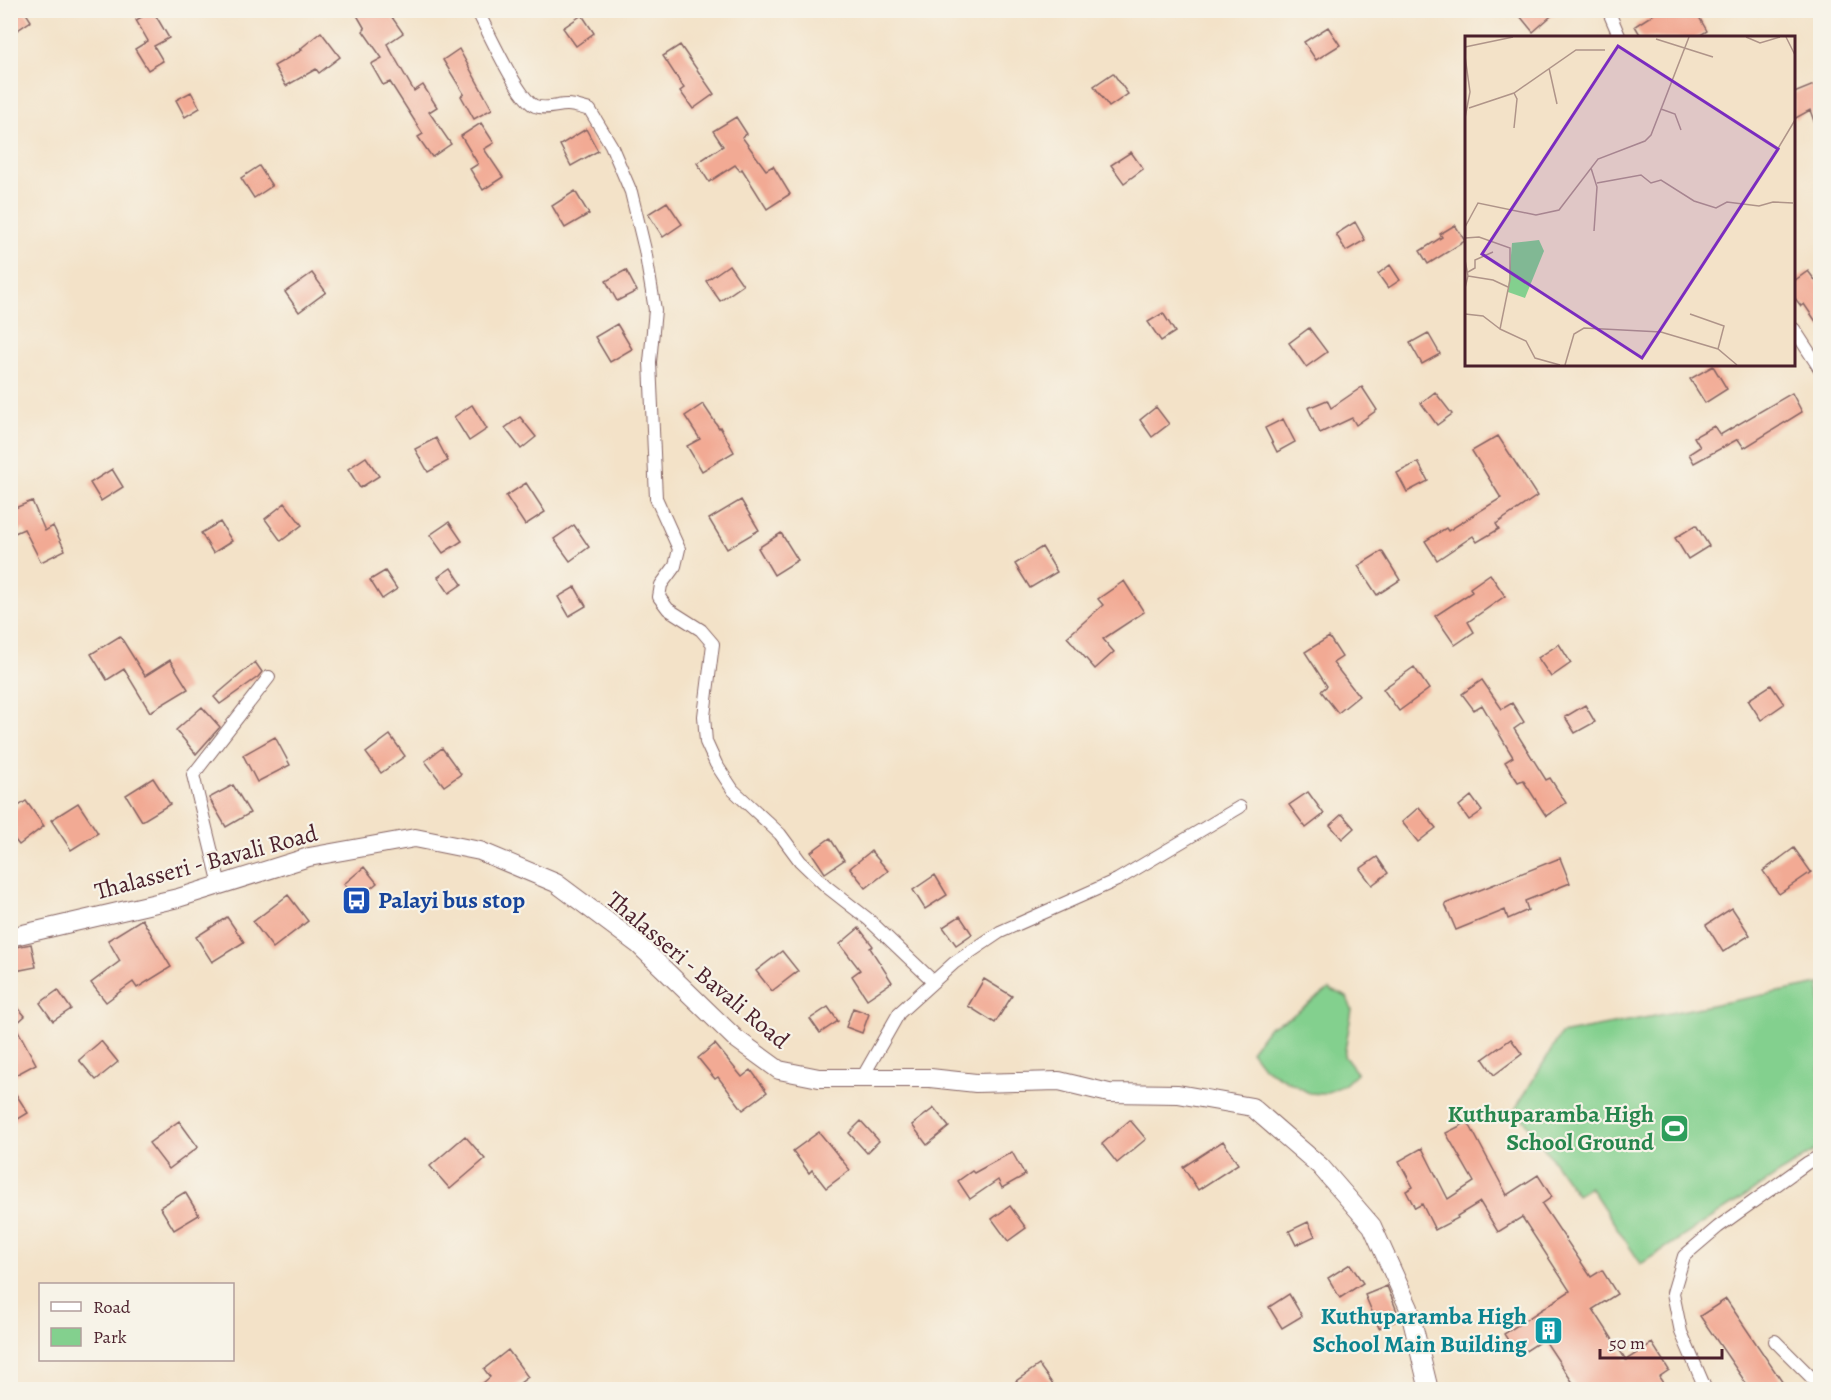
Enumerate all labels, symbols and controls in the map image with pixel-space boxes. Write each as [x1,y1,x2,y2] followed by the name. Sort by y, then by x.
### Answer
[1465,36,1795,366] inset map
[91,817,321,907] street label: Thalasseri - Bavali Road
[341,884,373,916] bus stop icon: Palayi bus stop
[378,884,525,916] place label: Palayi bus stop
[600,884,796,1056] street label: Thalasseri - Bavali Road
[1448,1098,1654,1158] place label: Kuthuparamba High School Ground
[1659,1112,1691,1144] sports icon: Kuthuparamba High School Ground
[39,1283,234,1361] legend
[93,1295,131,1319] text: Road
[1313,1300,1528,1360] place label: Kuthuparamba High School Main Building
[1532,1314,1564,1346] building icon: Kuthuparamba High School Main Building
[1600,1322,1722,1360] scale bar
[93,1325,127,1349] text: Park
[1609,1331,1645,1355] text: 50 m

